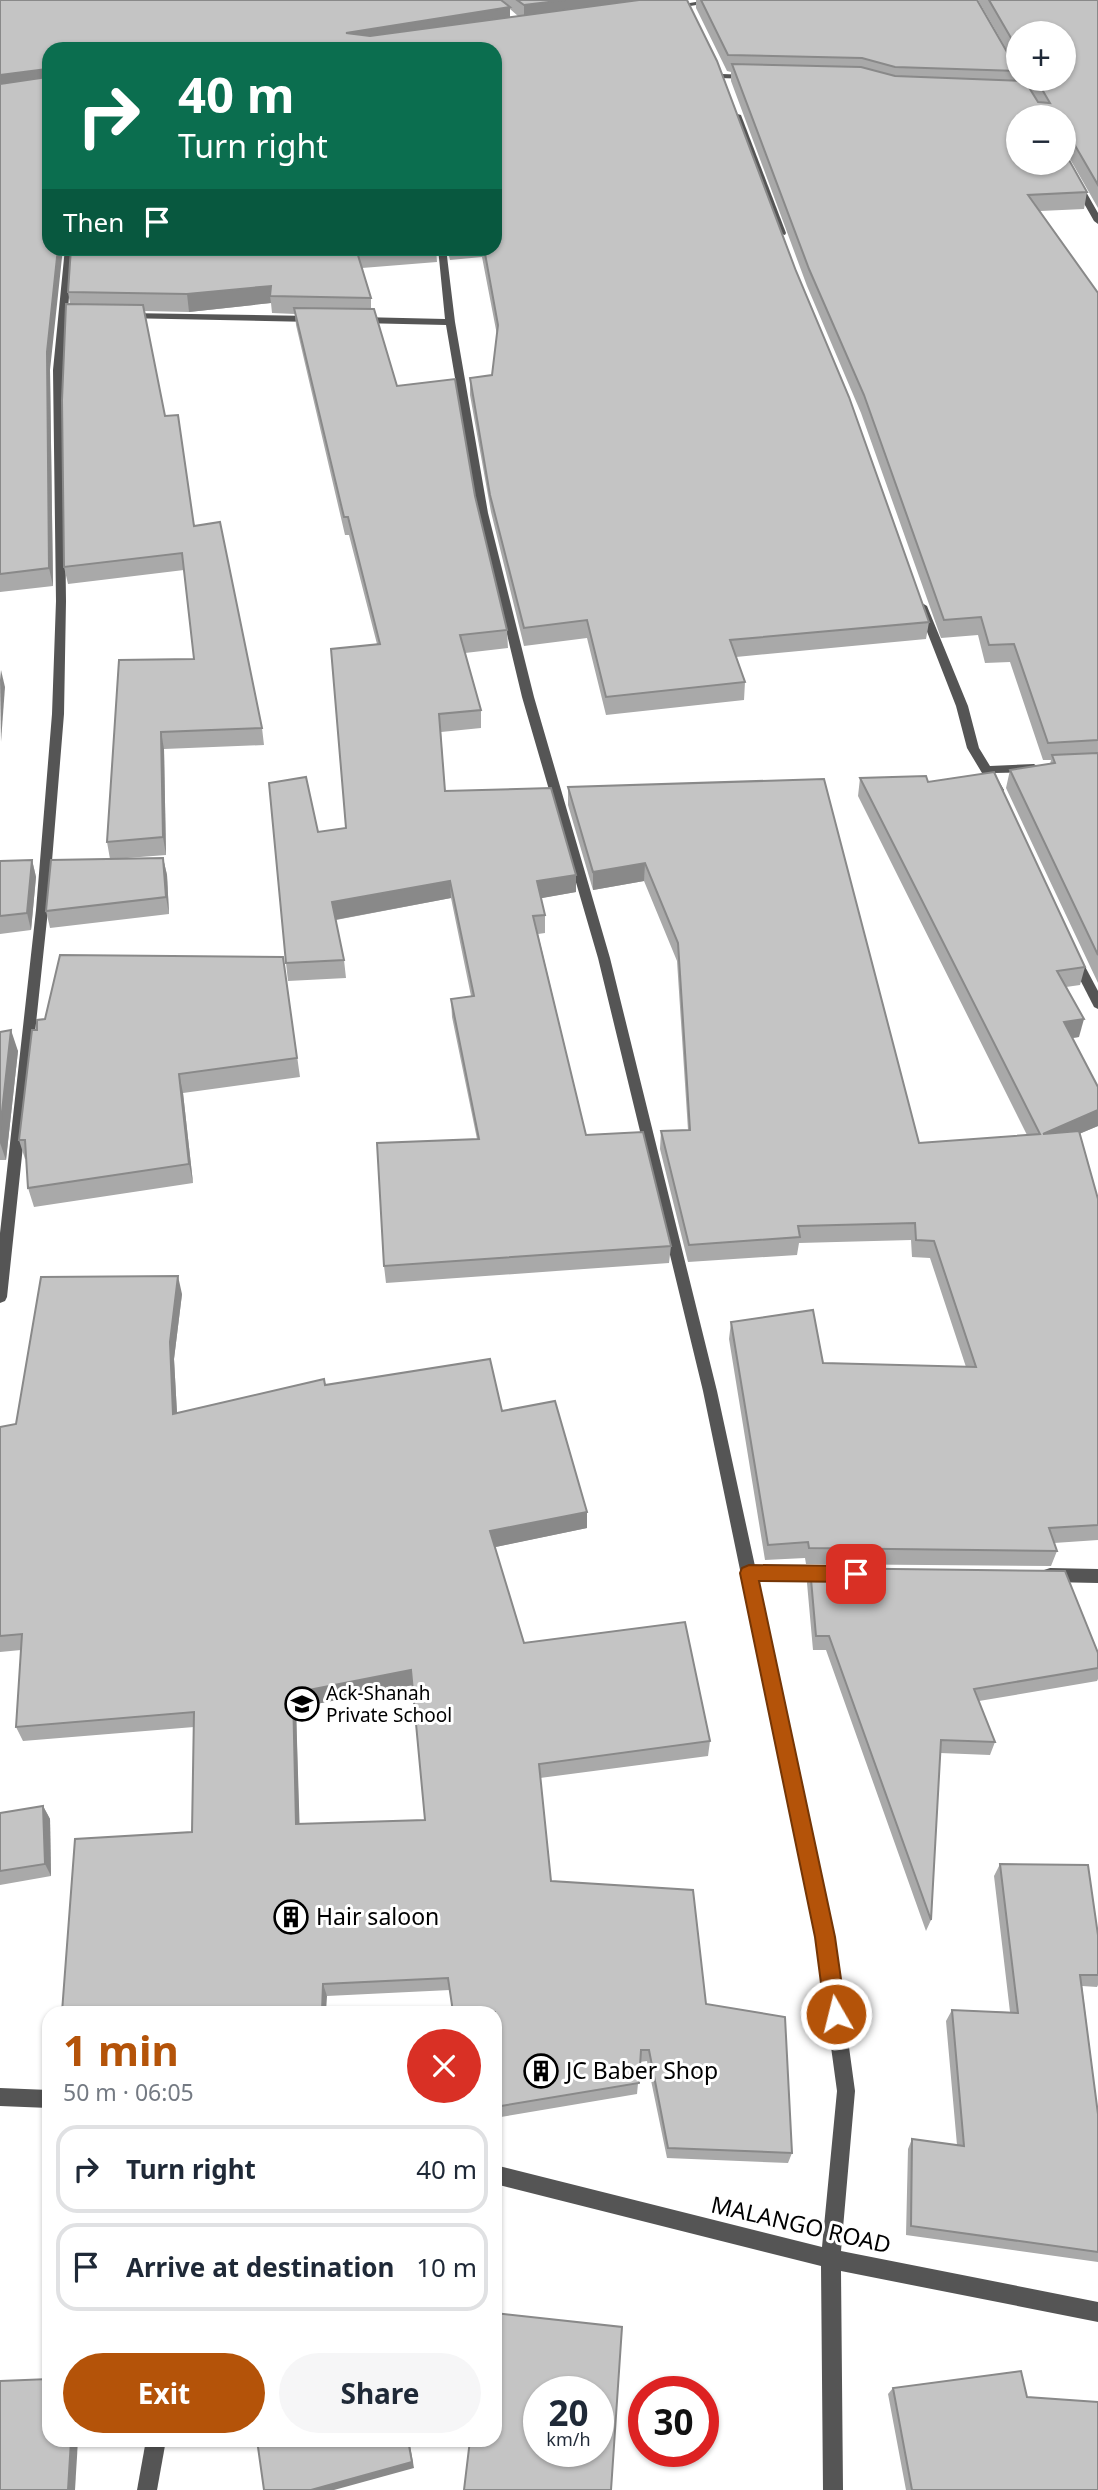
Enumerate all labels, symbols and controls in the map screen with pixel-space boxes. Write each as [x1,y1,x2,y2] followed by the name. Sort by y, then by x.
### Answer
[1006,21,1076,175] map controls
[1006,21,1076,91] button: +
[178,61,295,127] text: 40 m
[63,70,154,161] icon: right
[1006,105,1076,175] button: −
[178,124,328,167] text: Turn right
[138,203,176,241] icon: arrive
[63,204,124,240] text: Then
[826,1544,886,1604] pin
[837,1555,875,1593] icon: arrive
[326,1680,452,1728] place label: Ack-Shanah Private School
[283,1685,321,1723] school or university icon: Ack-Shanah Private School
[272,1898,310,1936] building icon: Hair saloon
[316,1900,439,1932] place label: Hair saloon
[799,1977,873,2051] position arrow
[63,2021,179,2078] text: 1 min
[407,2029,481,2103] button: close
[522,2052,560,2090] building icon: JC Baber Shop
[564,2054,718,2086] place label: JC Baber Shop
[63,2076,194,2108] text: 50 m · 06:05
[67,2150,105,2188] icon: right
[126,2151,256,2187] text: Turn right
[416,2151,477,2187] text: 40 m
[708,2188,894,2260] street label: MALANGO ROAD
[67,2248,105,2286] icon: arrive
[126,2249,395,2285] text: Arrive at destination
[416,2249,477,2285] text: 10 m
[63,2353,265,2433] button: Exit
[279,2353,481,2433] button: Share
[628,2376,719,2467] speed limit sign: 30
[548,2389,589,2436] text: 20
[546,2427,591,2451] text: km/h

